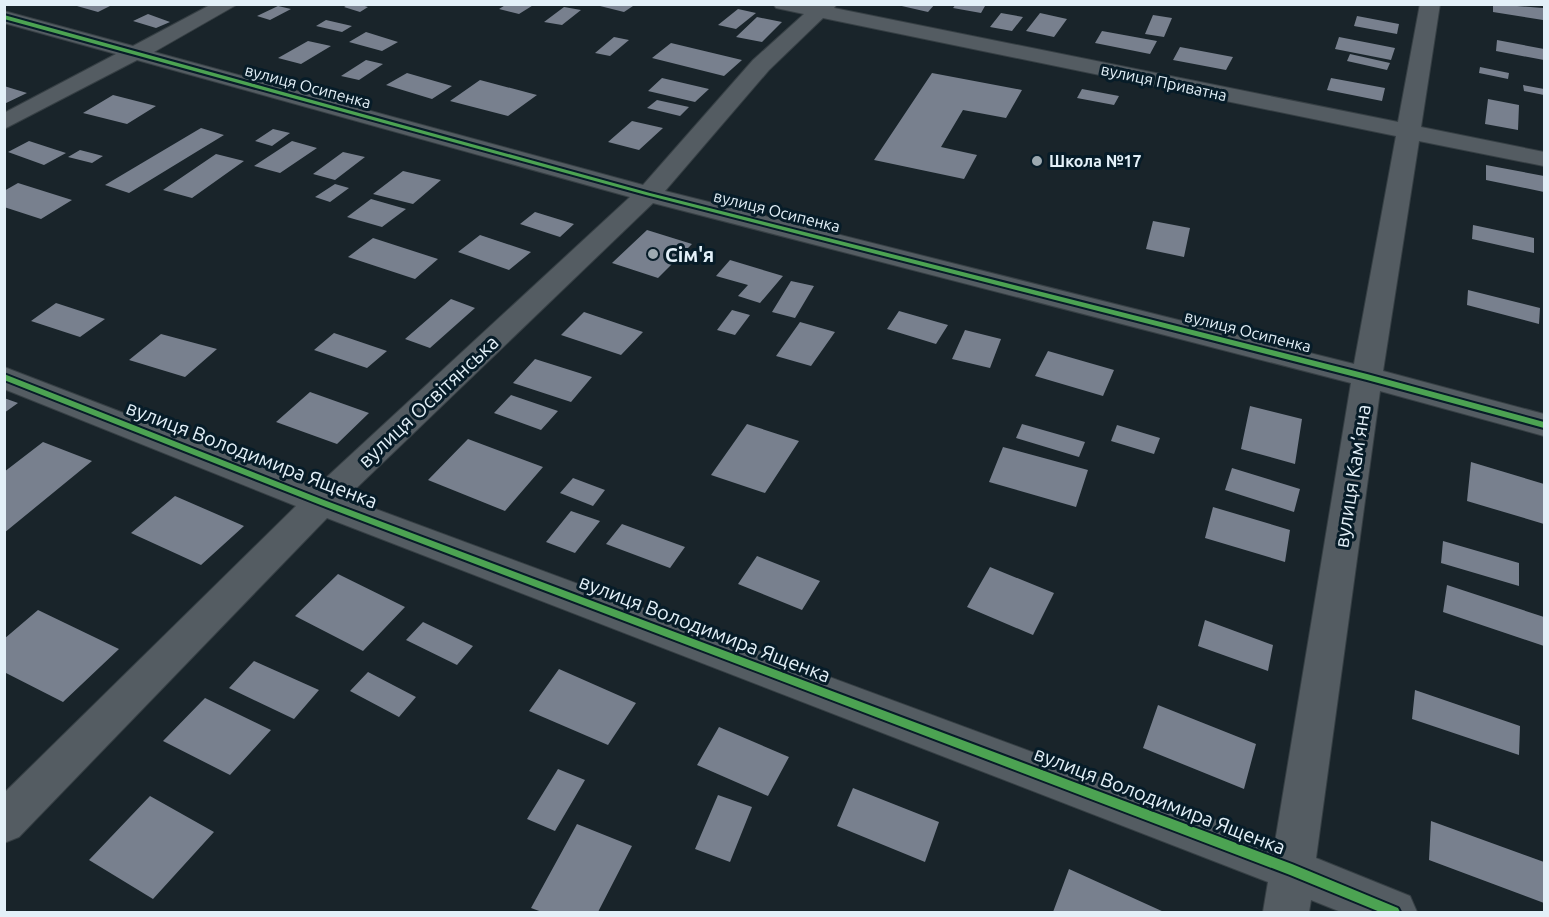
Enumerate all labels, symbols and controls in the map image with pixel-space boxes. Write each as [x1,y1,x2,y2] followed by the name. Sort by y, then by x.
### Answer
[1099,60,1229,104] street label: вулиця Приватна
[243,61,373,111] street label: вулиця Осипенка
[1049,152,1142,170] place label: Школа №17
[1030,154,1044,168] marker: Школа №17
[712,187,842,235] street label: вулиця Осипенка
[665,243,714,266] place label: Сім'я
[646,247,660,261] marker: Сім'я
[1183,307,1313,355] street label: вулиця Осипенка
[353,330,503,472] street label: вулиця Освітянська
[123,395,381,513] street label: вулиця Володимира Ященка
[1329,403,1375,549] street label: вулиця Кам’яна
[576,569,834,687] street label: вулиця Володимира Ященка
[1031,741,1289,859] street label: вулиця Володимира Ященка

